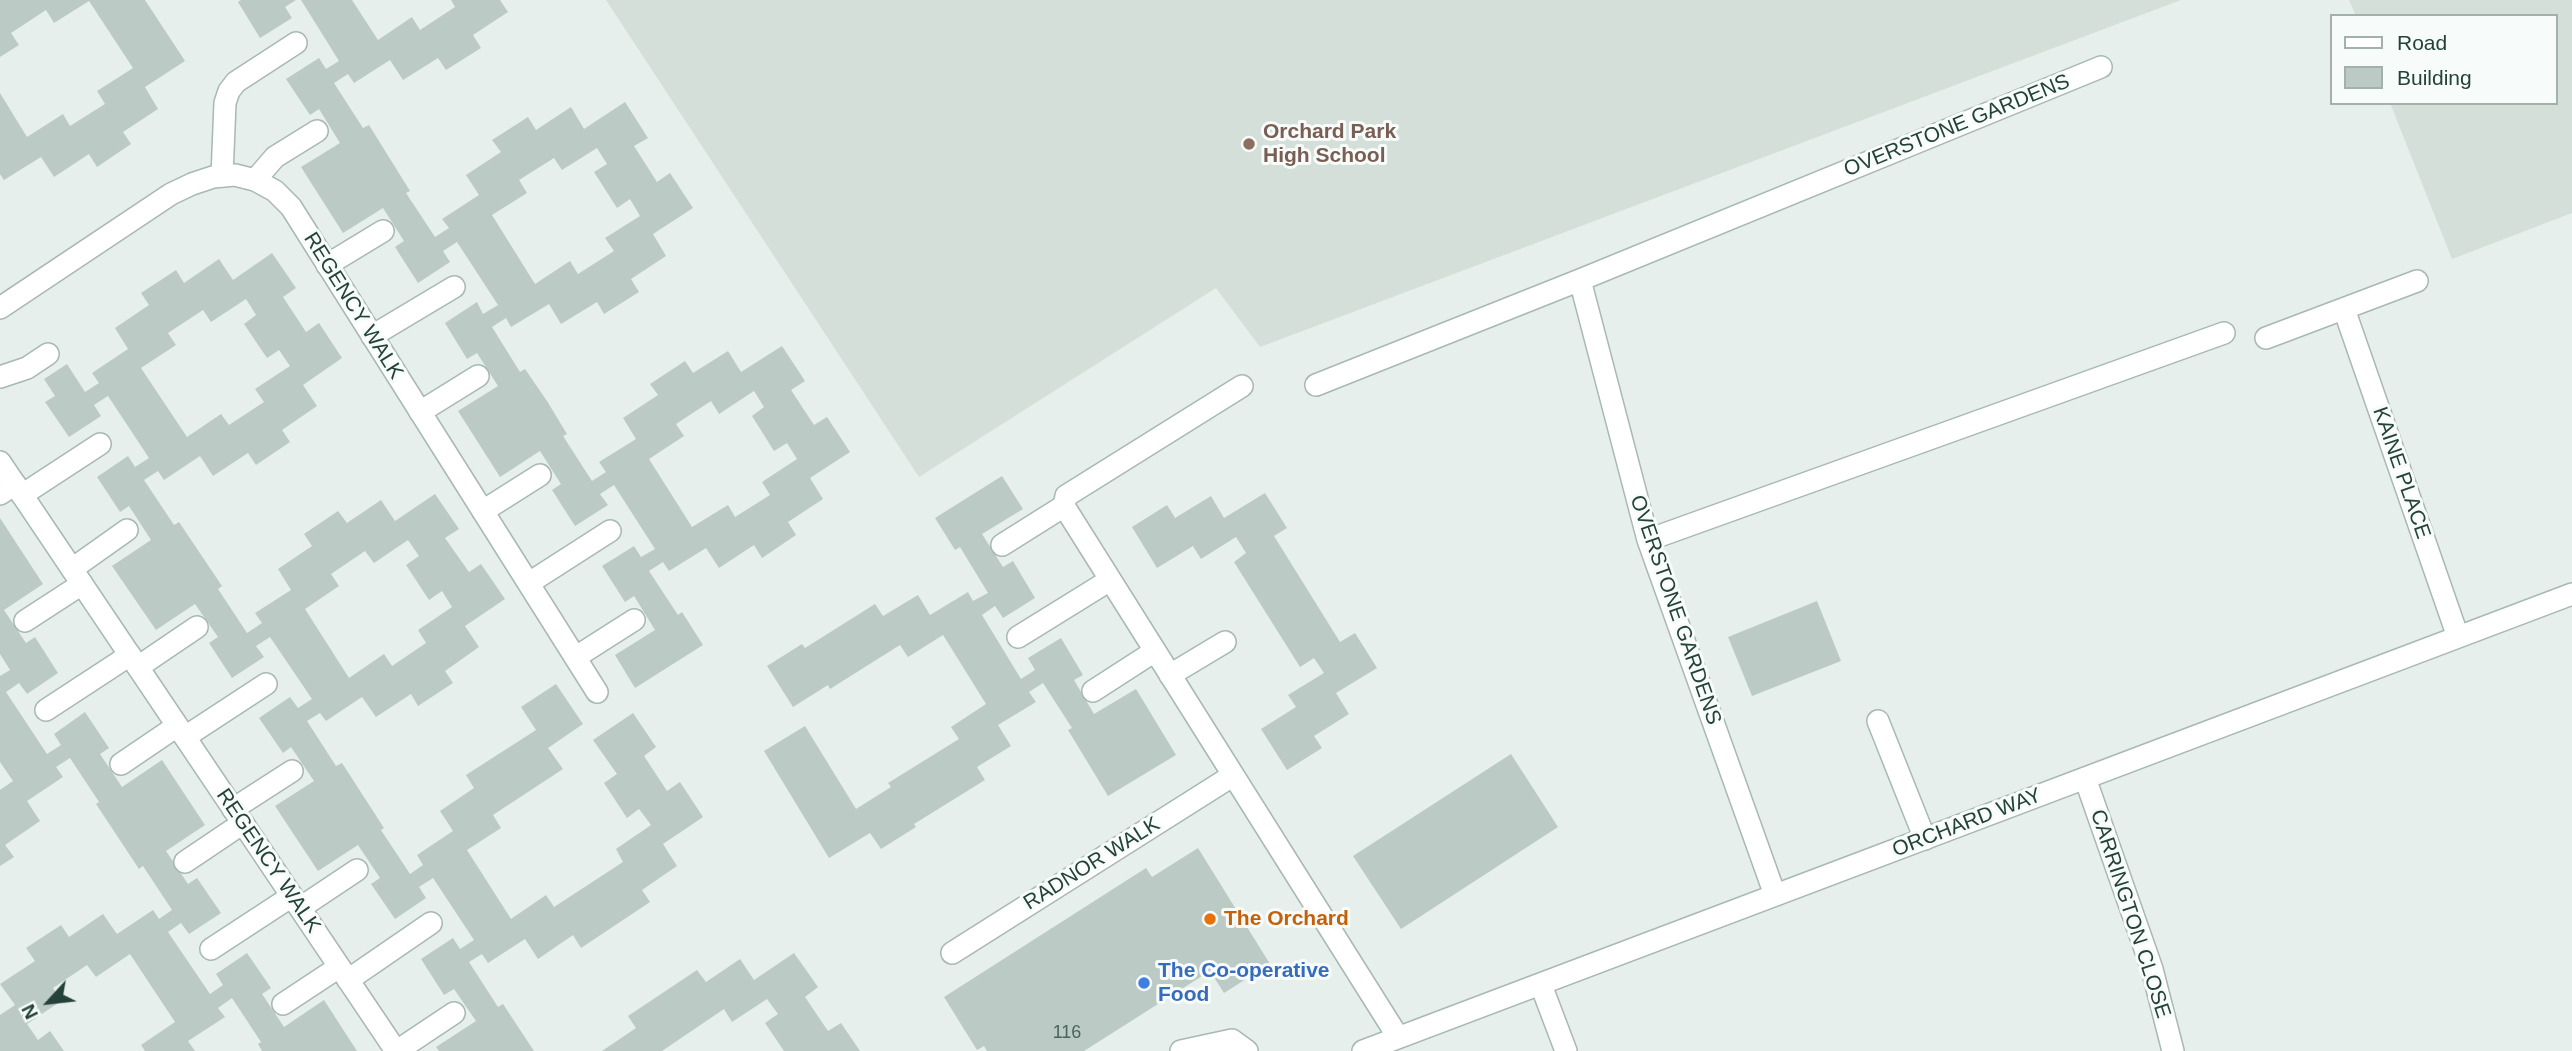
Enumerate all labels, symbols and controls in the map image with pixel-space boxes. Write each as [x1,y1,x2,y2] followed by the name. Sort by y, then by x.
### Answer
[2330,14,2558,105] legend
[2397,31,2447,54] text: Road
[2397,66,2472,89] text: Building
[1840,69,2074,183] street label: OVERSTONE GARDENS
[1263,119,1396,169] place label: Orchard Park High School
[1241,136,1257,152] marker: Orchard Park High School
[298,228,408,384] street label: REGENCY WALK
[2367,404,2435,542] street label: KAINE PLACE
[1624,492,1726,728] street label: OVERSTONE GARDENS
[1889,783,2045,863] street label: ORCHARD WAY
[210,784,326,938] street label: REGENCY WALK
[2084,807,2176,1021] street label: CARRINGTON CLOSE
[1019,812,1165,916] street label: RADNOR WALK
[1224,906,1349,932] place label: The Orchard
[1202,911,1218,927] marker: The Orchard
[1158,958,1330,1008] place label: The Co-operative Food
[14,967,84,1037] north arrow
[1136,975,1152,991] marker: The Co-operative Food
[17,1001,42,1023] text: N
[1053,1022,1081,1044] house number: 116

